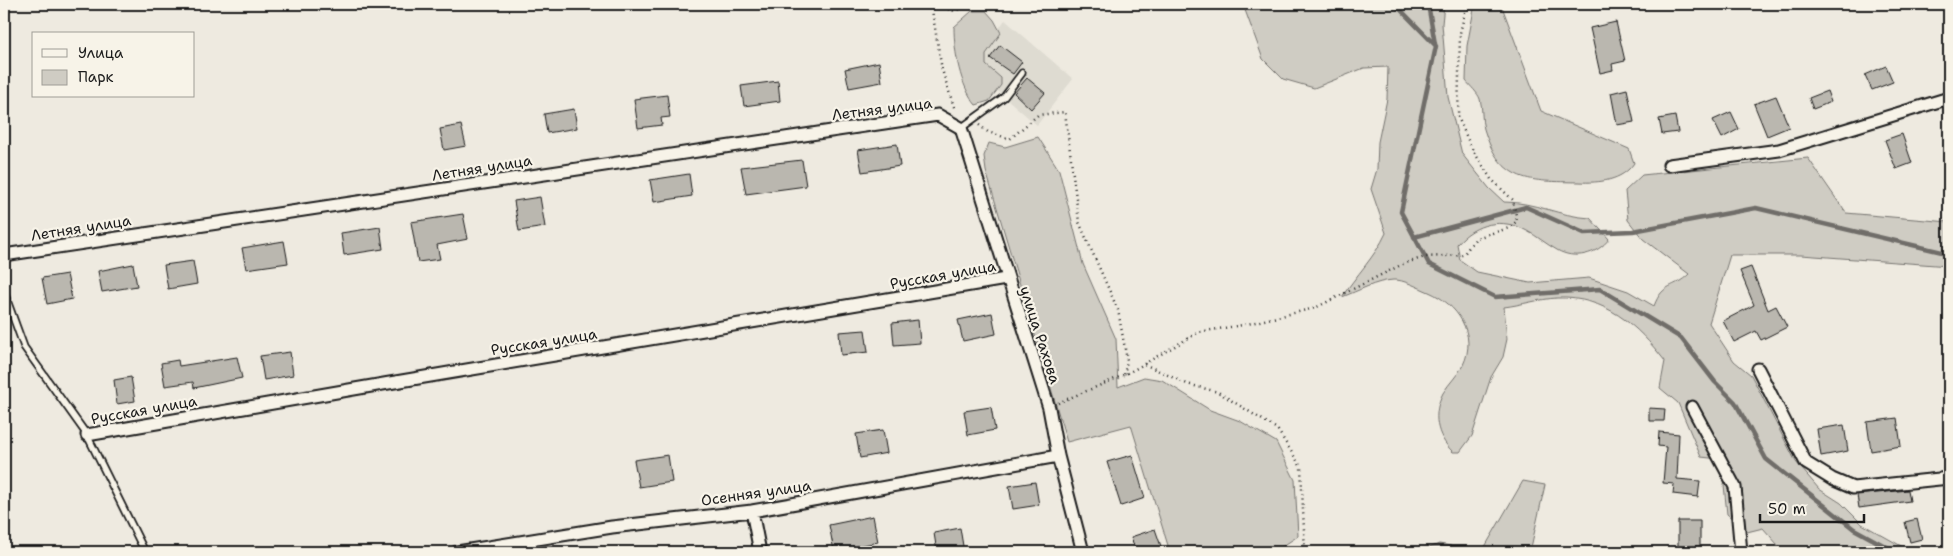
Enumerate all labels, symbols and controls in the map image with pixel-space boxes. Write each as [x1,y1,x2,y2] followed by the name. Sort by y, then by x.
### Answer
[32,32,195,98] legend
[78,43,124,63] text: Улица
[78,67,114,87] text: Парк
[831,93,934,125] street label: Летняя улица
[430,150,534,186] street label: Летняя улица
[29,210,133,246] street label: Летняя улица
[888,256,998,294] street label: Русская улица
[1015,284,1065,387] street label: улица Рахова
[489,324,599,360] street label: Русская улица
[89,391,199,429] street label: Русская улица
[700,475,813,511] street label: Осенняя улица
[1760,491,1864,523] scale bar
[1768,499,1806,519] text: 50 m

